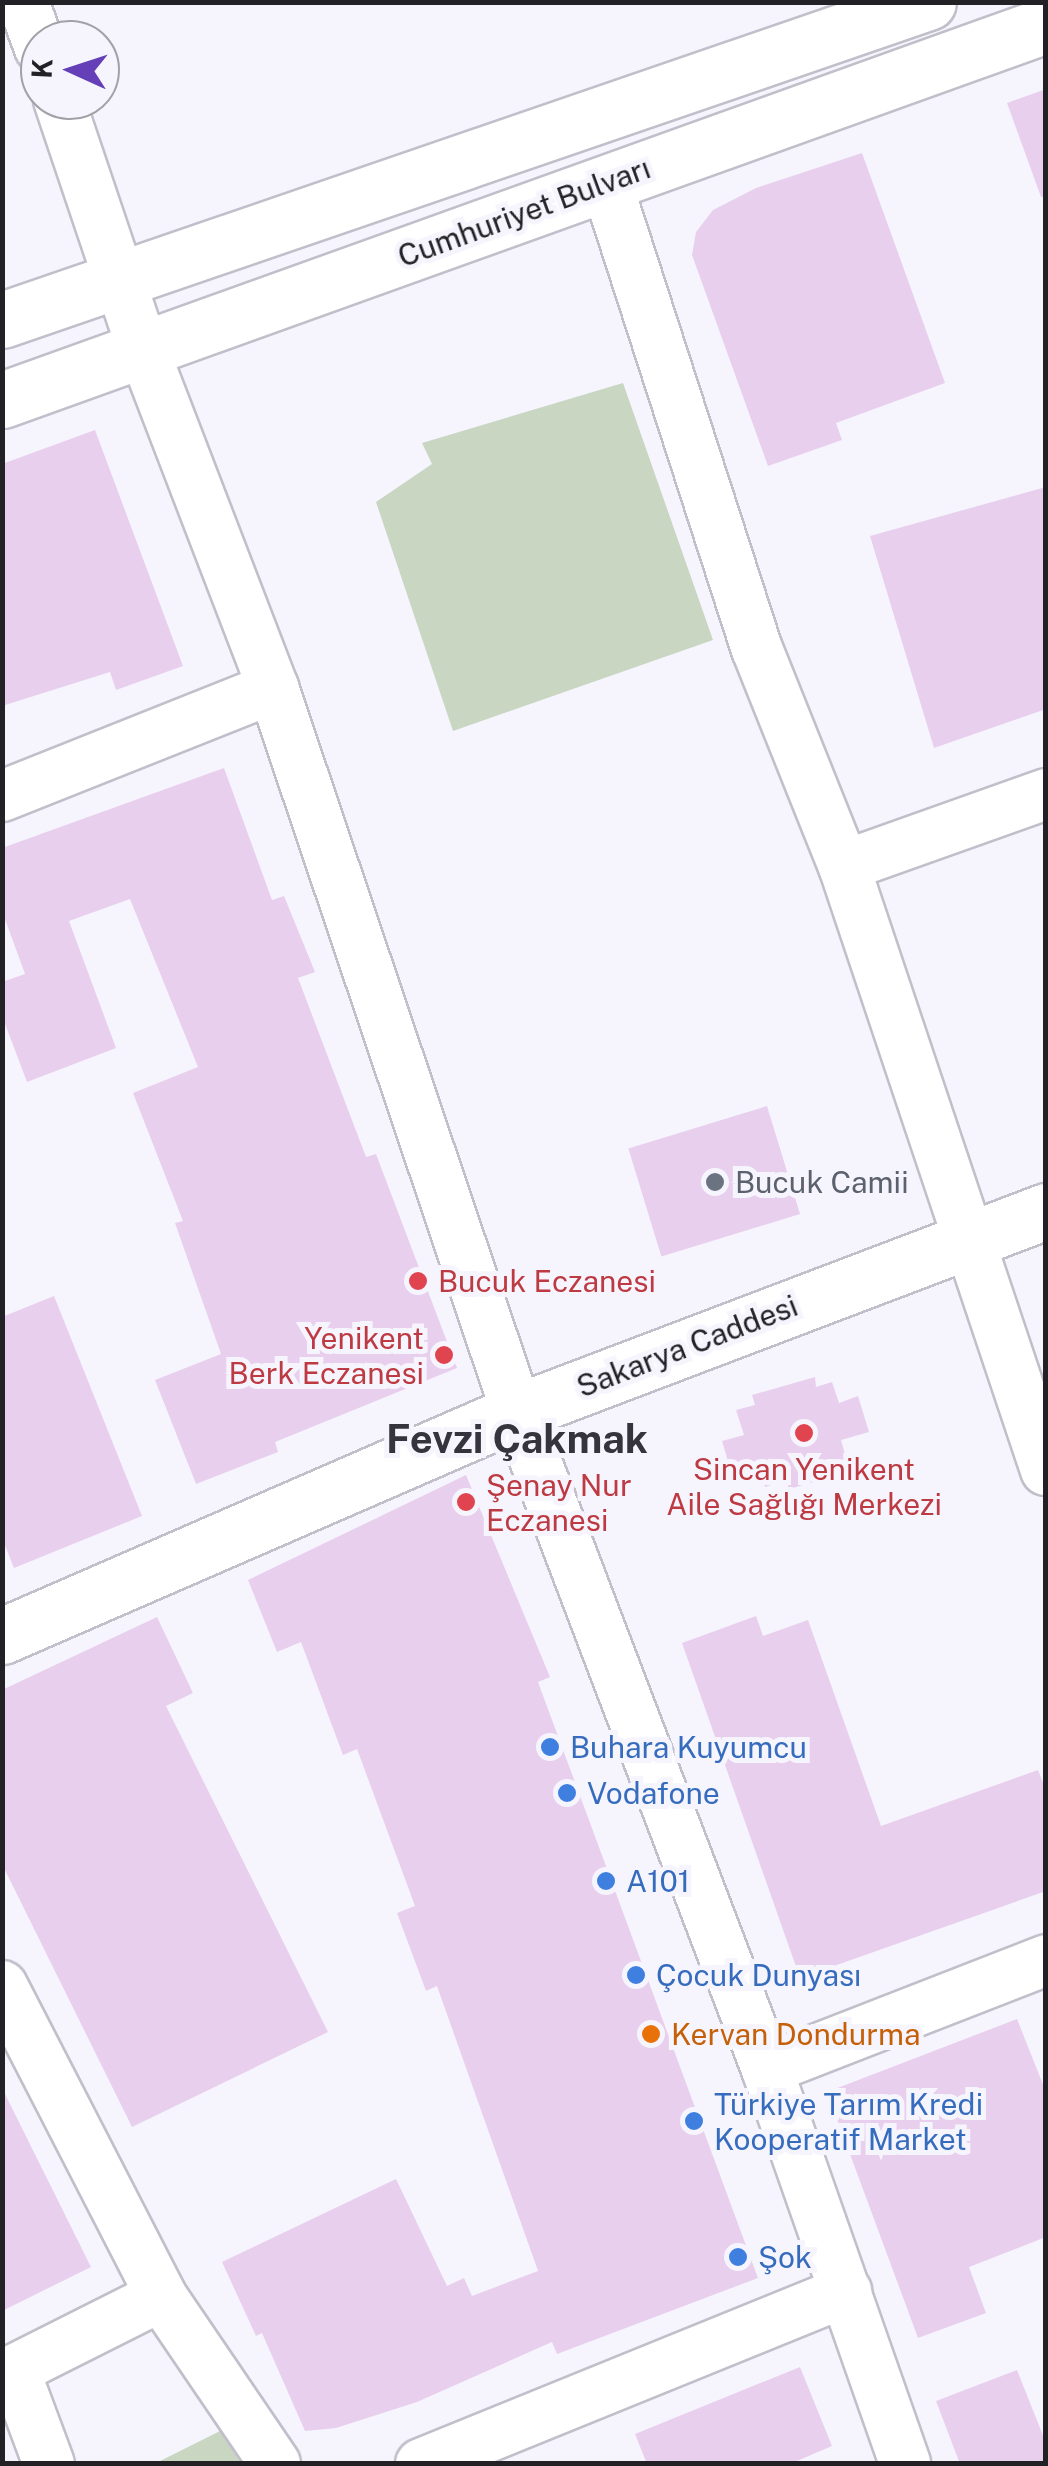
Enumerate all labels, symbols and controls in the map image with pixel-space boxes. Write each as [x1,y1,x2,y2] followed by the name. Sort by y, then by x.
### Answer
[20,20,120,120] north arrow
[25,58,59,79] text: K
[393,150,655,274] street label: Cumhuriyet Bulvarı
[735,1164,909,1200] place label: Bucuk Camii
[704,1171,726,1193] marker: Bucuk Camii
[438,1263,656,1299] place label: Bucuk Eczanesi
[407,1270,429,1292] marker: Bucuk Eczanesi
[571,1287,803,1405] street label: Sakarya Caddesi
[229,1320,424,1390] place label: Yenikent Berk Eczanesi
[433,1344,455,1366] marker: Yenikent Berk Eczanesi
[386,1415,648,1463] district label: Fevzi Çakmak
[791,1420,817,1446] marker: Sincan Yenikent Aile Sağlığı Merkezi
[666,1451,942,1522] place label: Sincan Yenikent Aile Sağlığı Merkezi
[486,1467,632,1538] place label: Şenay Nur Eczanesi
[455,1491,477,1513] marker: Şenay Nur Eczanesi
[570,1729,807,1765] place label: Buhara Kuyumcu
[539,1736,561,1758] marker: Buhara Kuyumcu
[587,1775,720,1811] place label: Vodafone
[556,1782,578,1804] marker: Vodafone
[626,1863,690,1899] place label: A101
[595,1870,617,1892] marker: A101
[656,1957,861,1993] place label: Çocuk Dunyası
[625,1964,647,1986] marker: Çocuk Dunyası
[671,2016,921,2052] place label: Kervan Dondurma
[640,2023,662,2045] marker: Kervan Dondurma
[714,2086,983,2156] place label: Türkiye Tarım Kredi Kooperatif Market
[683,2110,705,2132] marker: Türkiye Tarım Kredi Kooperatif Market
[758,2239,812,2275] place label: Şok
[727,2246,749,2268] marker: Şok

